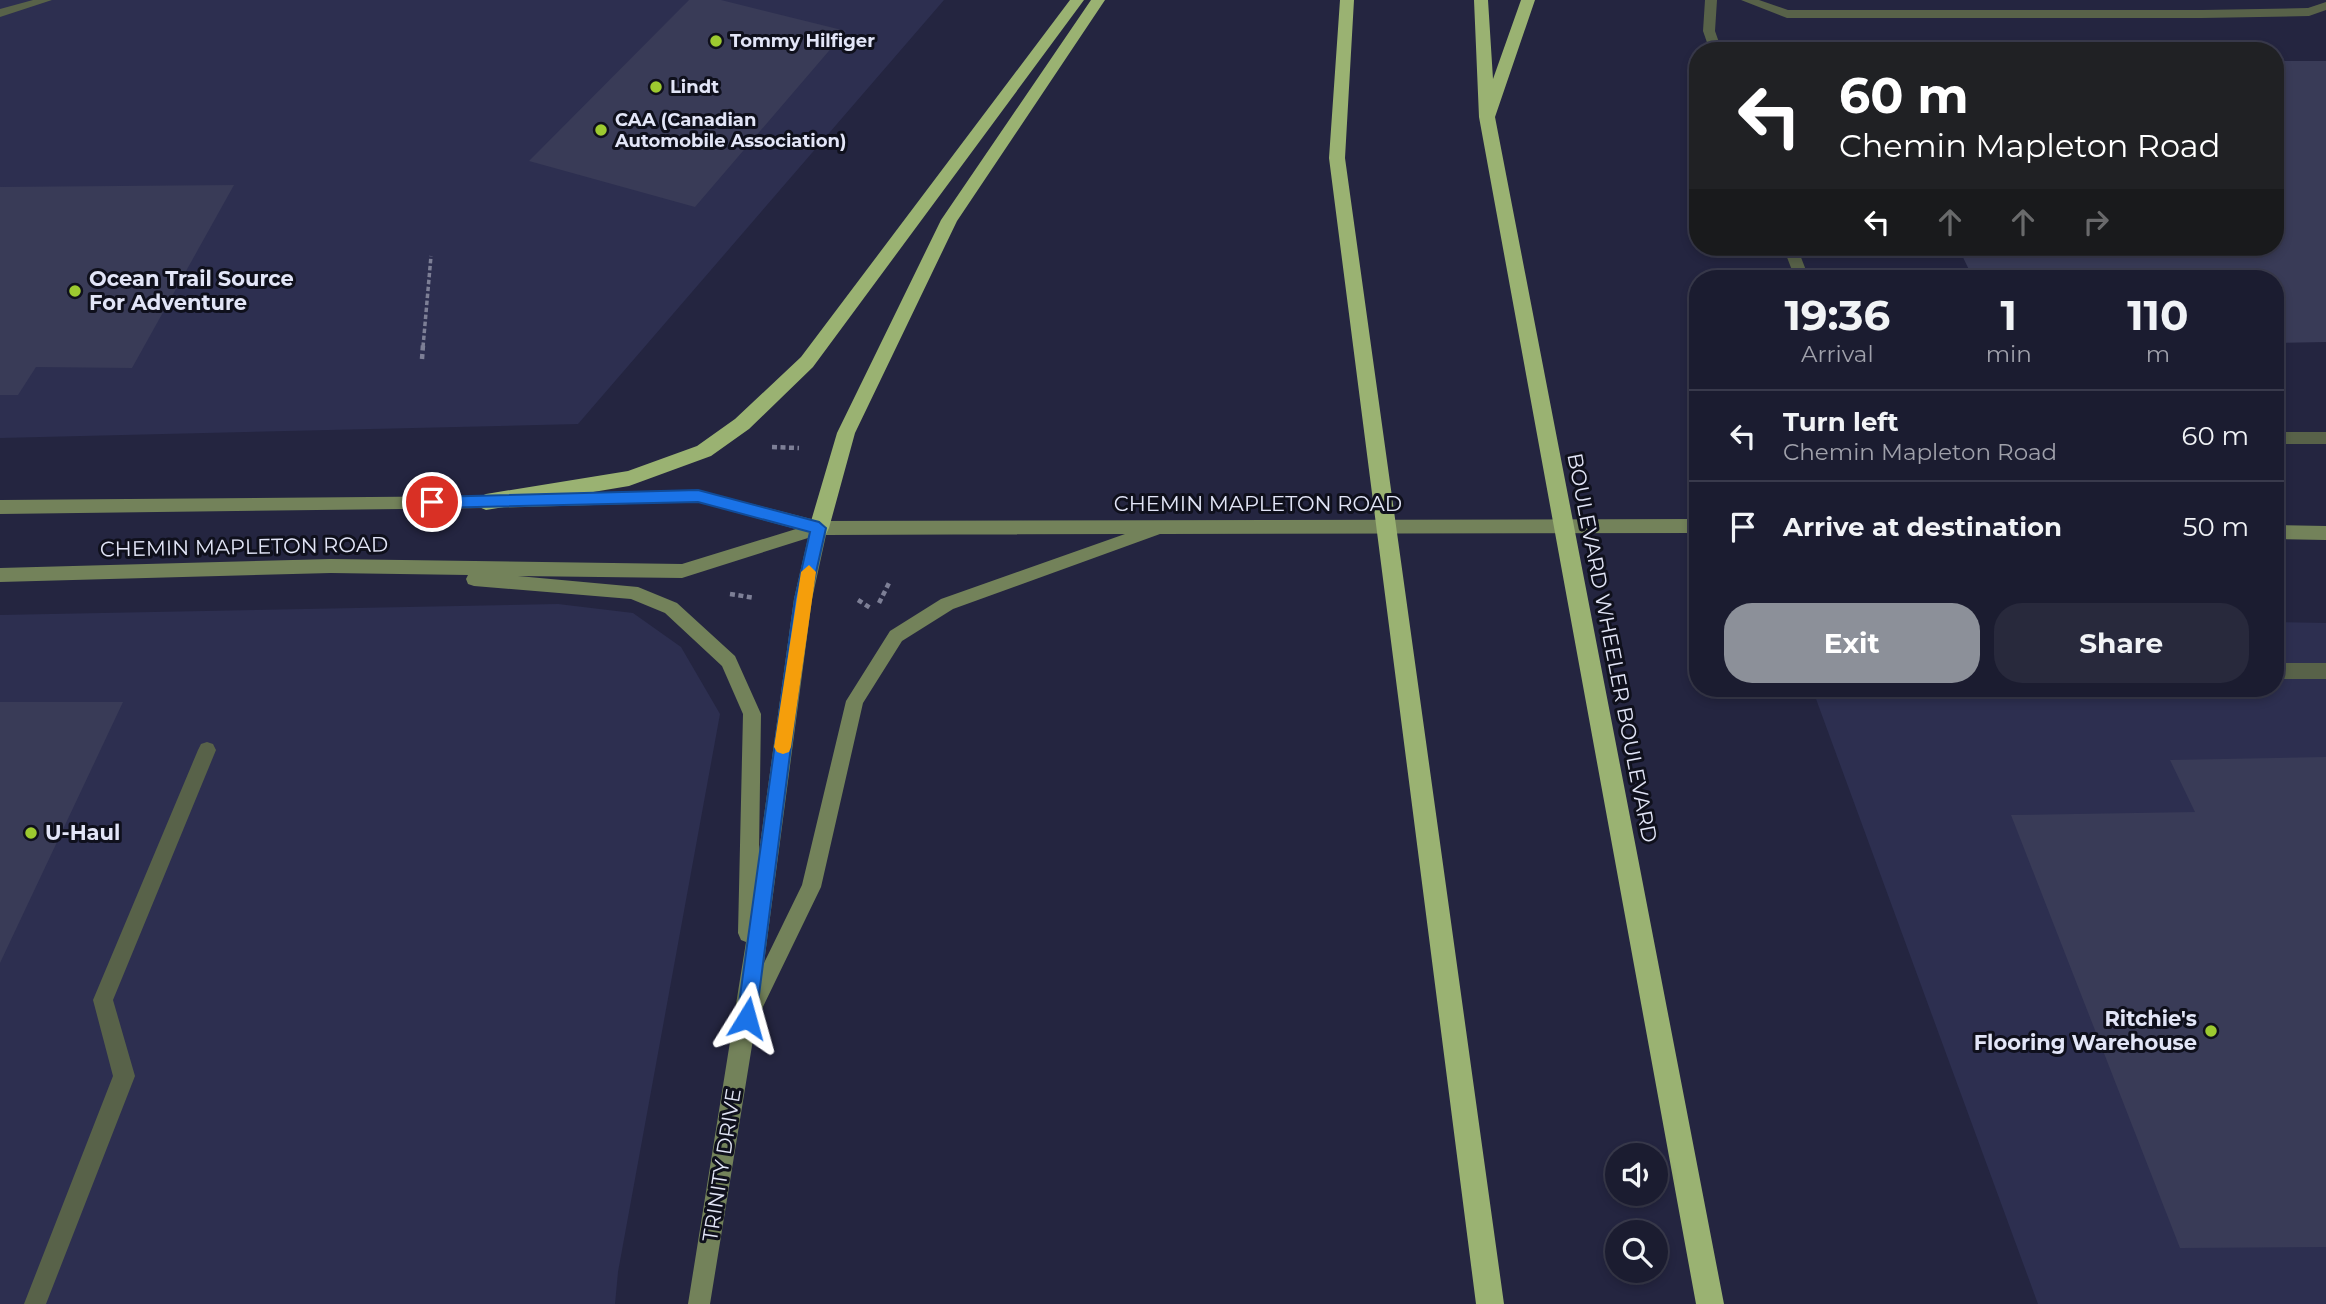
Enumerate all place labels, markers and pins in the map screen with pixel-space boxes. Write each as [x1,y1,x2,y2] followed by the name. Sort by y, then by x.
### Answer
[730,30,875,52] place label: Tommy Hilfiger
[708,33,724,49] marker: Tommy Hilfiger
[670,76,719,98] place label: Lindt
[648,79,664,95] marker: Lindt
[614,109,846,152] place label: CAA (Canadian Automobile Association)
[593,122,609,138] marker: CAA (Canadian Automobile Association)
[89,266,294,315] place label: Ocean Trail Source For Adventure
[67,283,83,299] marker: Ocean Trail Source For Adventure
[402,472,462,532] pin
[45,820,120,845] place label: U-Haul
[23,825,39,841] marker: U-Haul
[1974,1006,2197,1055] place label: Ritchie's Flooring Warehouse
[2203,1023,2219,1039] marker: Ritchie's Flooring Warehouse

